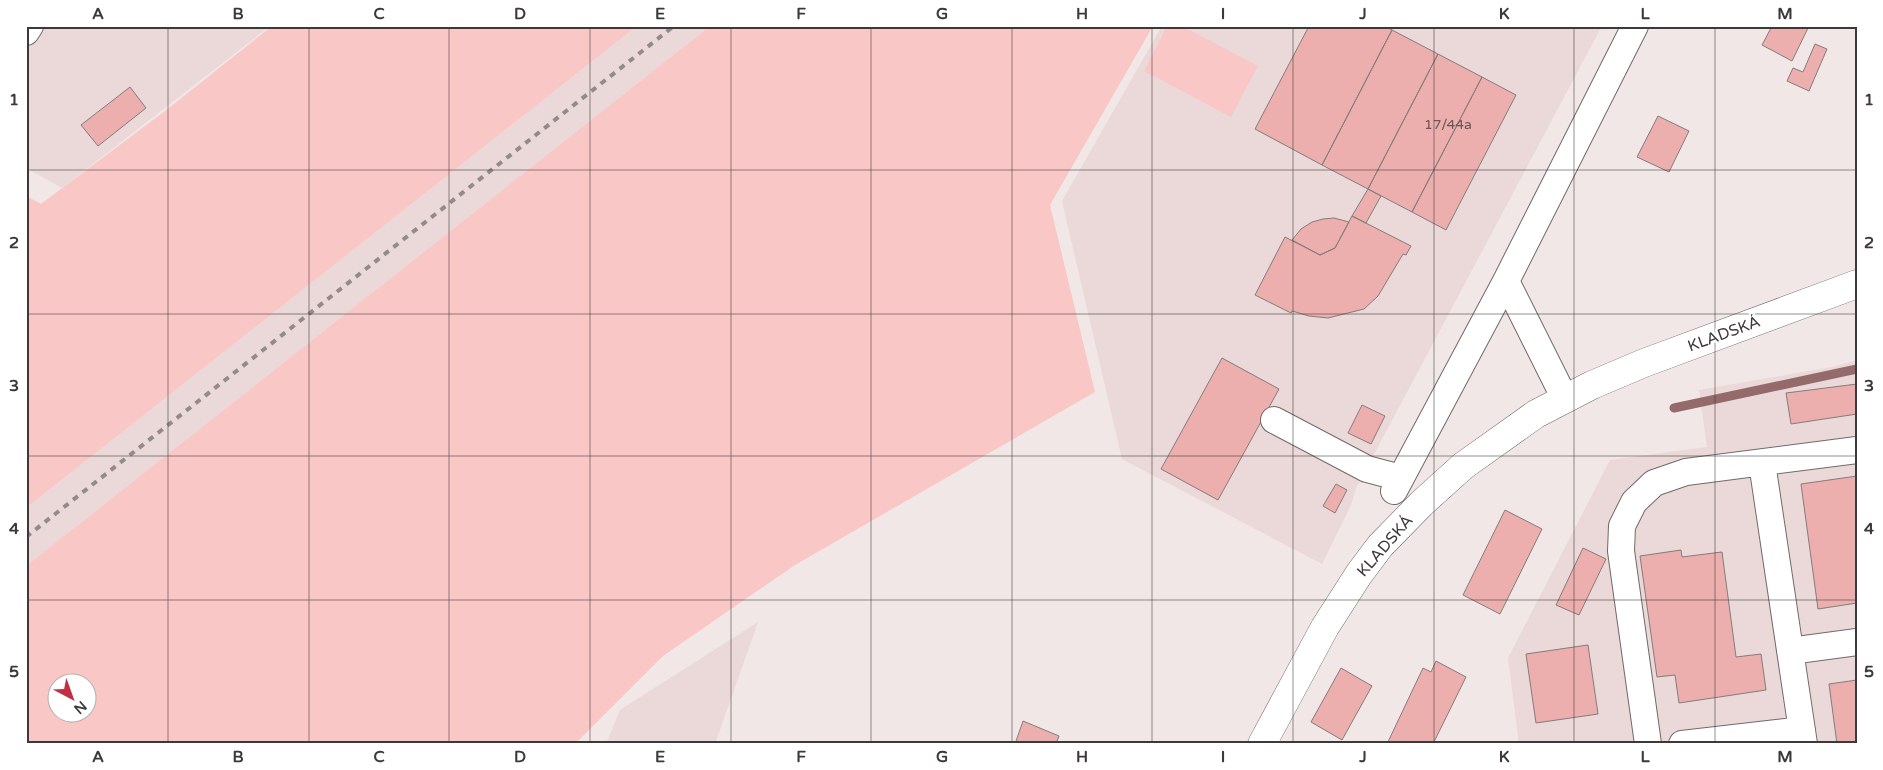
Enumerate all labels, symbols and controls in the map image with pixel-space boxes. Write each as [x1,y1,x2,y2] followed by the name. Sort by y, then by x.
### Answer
[92,4,104,24] text: A
[232,4,244,24] text: B
[373,4,385,24] text: C
[514,4,526,24] text: D
[655,4,665,24] text: E
[796,4,806,24] text: F
[936,4,948,24] text: G
[1076,4,1088,24] text: H
[1221,4,1225,24] text: I
[1358,4,1367,24] text: J
[1499,4,1510,24] text: K
[1640,4,1650,24] text: L
[1777,4,1793,24] text: M
[9,90,19,110] text: 1
[1864,90,1874,110] text: 1
[1424,116,1472,133] house number: 17/44a
[9,233,19,253] text: 2
[1864,233,1874,253] text: 2
[1685,312,1763,356] street label: KLADSKÁ
[9,376,19,396] text: 3
[1864,376,1874,396] text: 3
[1353,511,1417,581] street label: KLADSKÁ
[9,519,19,539] text: 4
[1864,519,1874,539] text: 4
[9,662,19,682] text: 5
[1864,662,1874,682] text: 5
[48,672,98,722] north arrow
[70,697,90,718] text: N
[92,747,104,767] text: A
[232,747,244,767] text: B
[373,747,385,767] text: C
[514,747,526,767] text: D
[655,747,665,767] text: E
[796,747,806,767] text: F
[936,747,948,767] text: G
[1076,747,1088,767] text: H
[1221,747,1225,767] text: I
[1358,747,1367,767] text: J
[1499,747,1510,767] text: K
[1640,747,1650,767] text: L
[1777,747,1793,767] text: M

